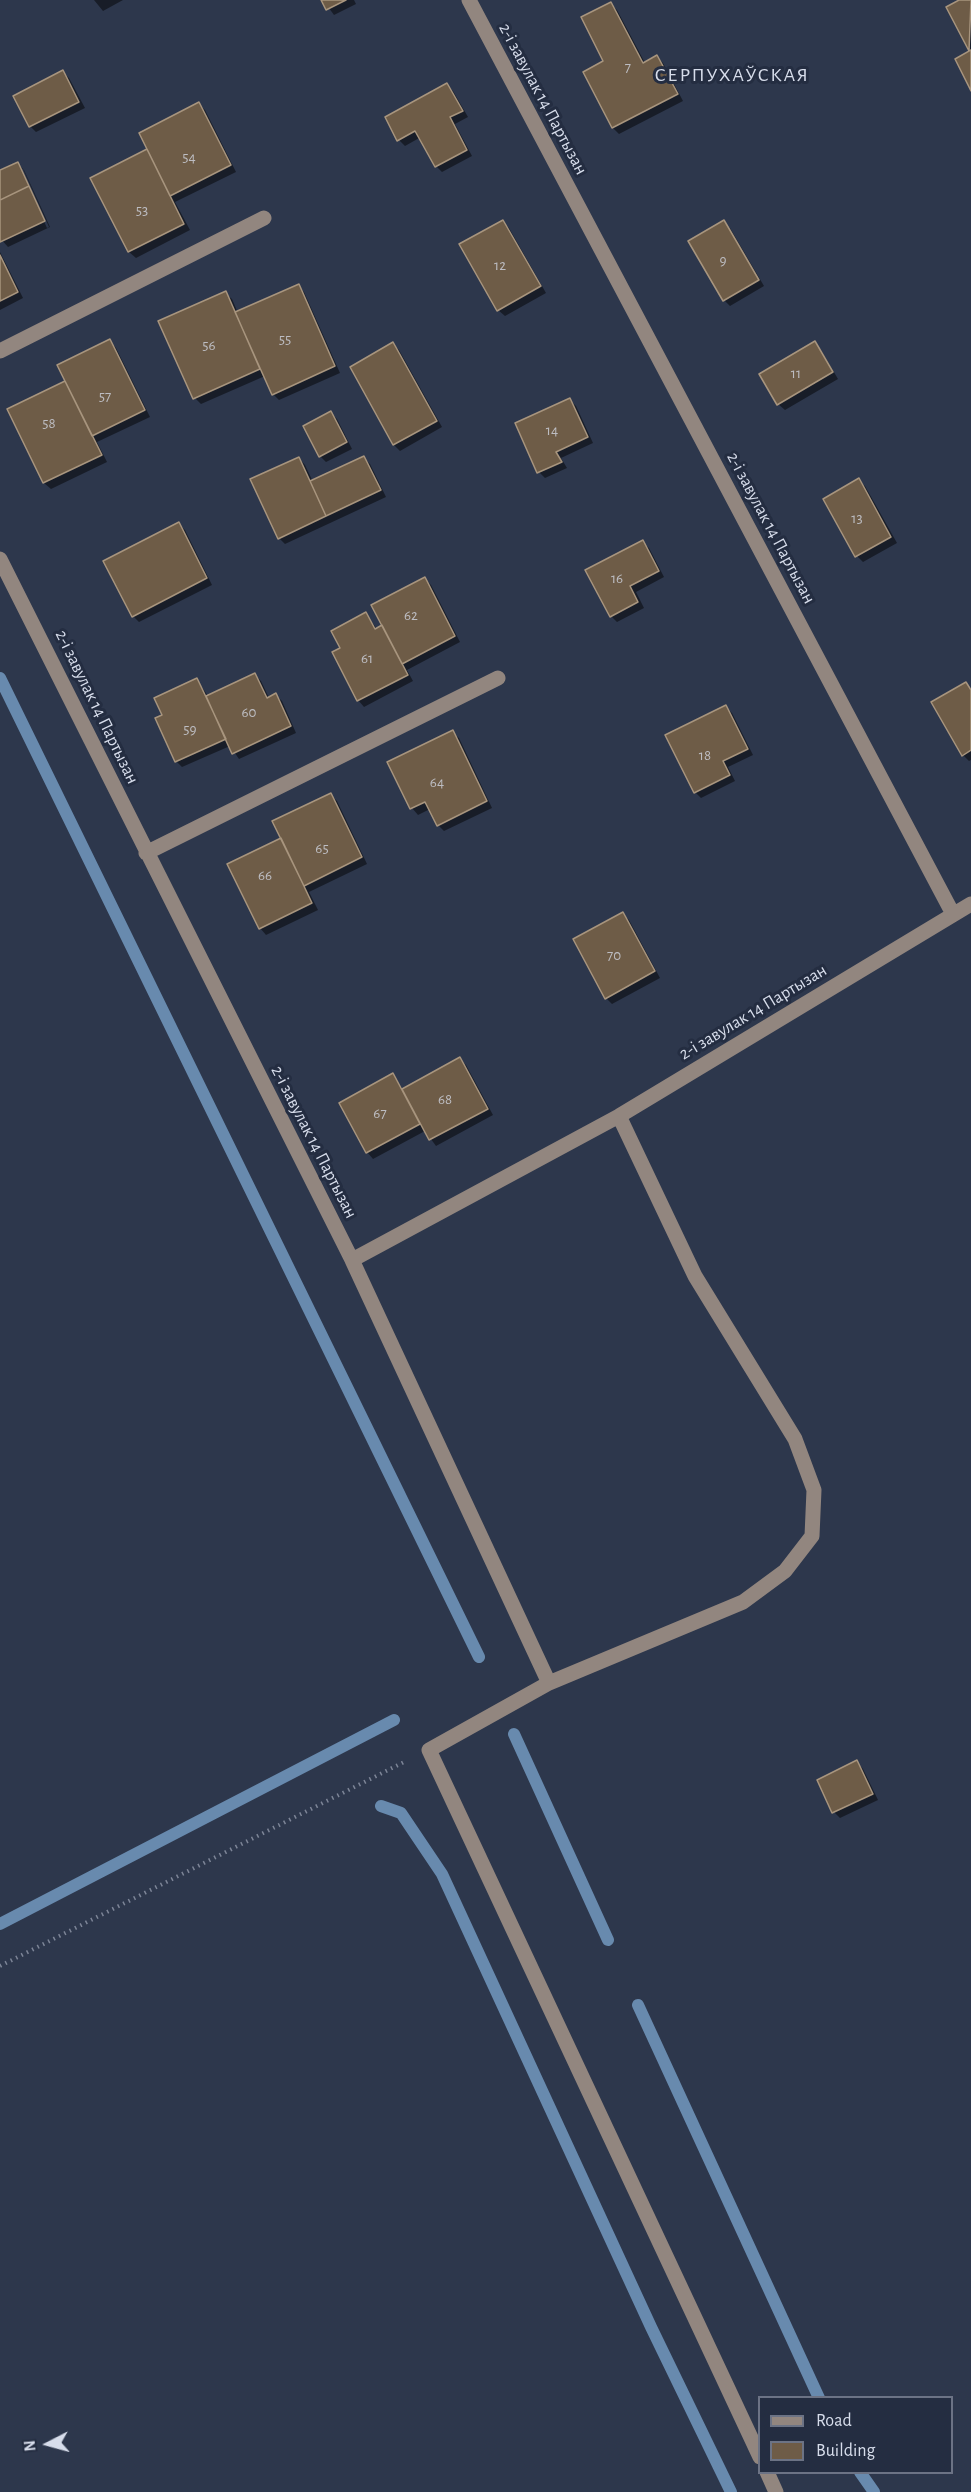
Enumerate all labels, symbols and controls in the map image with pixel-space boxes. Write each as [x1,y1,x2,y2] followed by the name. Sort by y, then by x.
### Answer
[494,20,592,178] street label: 2-і завулак 14 Партызан
[625,58,631,76] house number: 7
[655,63,809,87] district label: СЕРПУХАЎСКАЯ
[182,148,196,166] house number: 54
[136,201,148,219] house number: 53
[719,251,727,269] house number: 9
[494,256,506,274] house number: 12
[279,330,291,348] house number: 55
[202,336,216,354] house number: 56
[791,364,801,382] house number: 11
[99,387,111,405] house number: 57
[42,414,56,432] house number: 58
[546,421,558,439] house number: 14
[722,449,820,607] street label: 2-і завулак 14 Партызан
[851,509,863,527] house number: 13
[611,569,623,587] house number: 16
[404,606,418,624] house number: 62
[50,627,144,787] street label: 2-і завулак 14 Партызан
[361,649,373,667] house number: 61
[242,703,256,721] house number: 60
[183,720,197,738] house number: 59
[699,746,711,764] house number: 18
[430,773,444,791] house number: 64
[315,839,329,857] house number: 65
[258,866,272,884] house number: 66
[607,946,621,964] house number: 70
[675,959,831,1065] street label: 2-і завулак 14 Партызан
[266,1062,362,1222] street label: 2-і завулак 14 Партызан
[438,1090,452,1108] house number: 68
[373,1104,387,1122] house number: 67
[758,2396,953,2474] legend
[816,2412,852,2430] text: Road
[18,2414,78,2474] north arrow
[22,2440,39,2452] text: N
[816,2442,875,2460] text: Building

